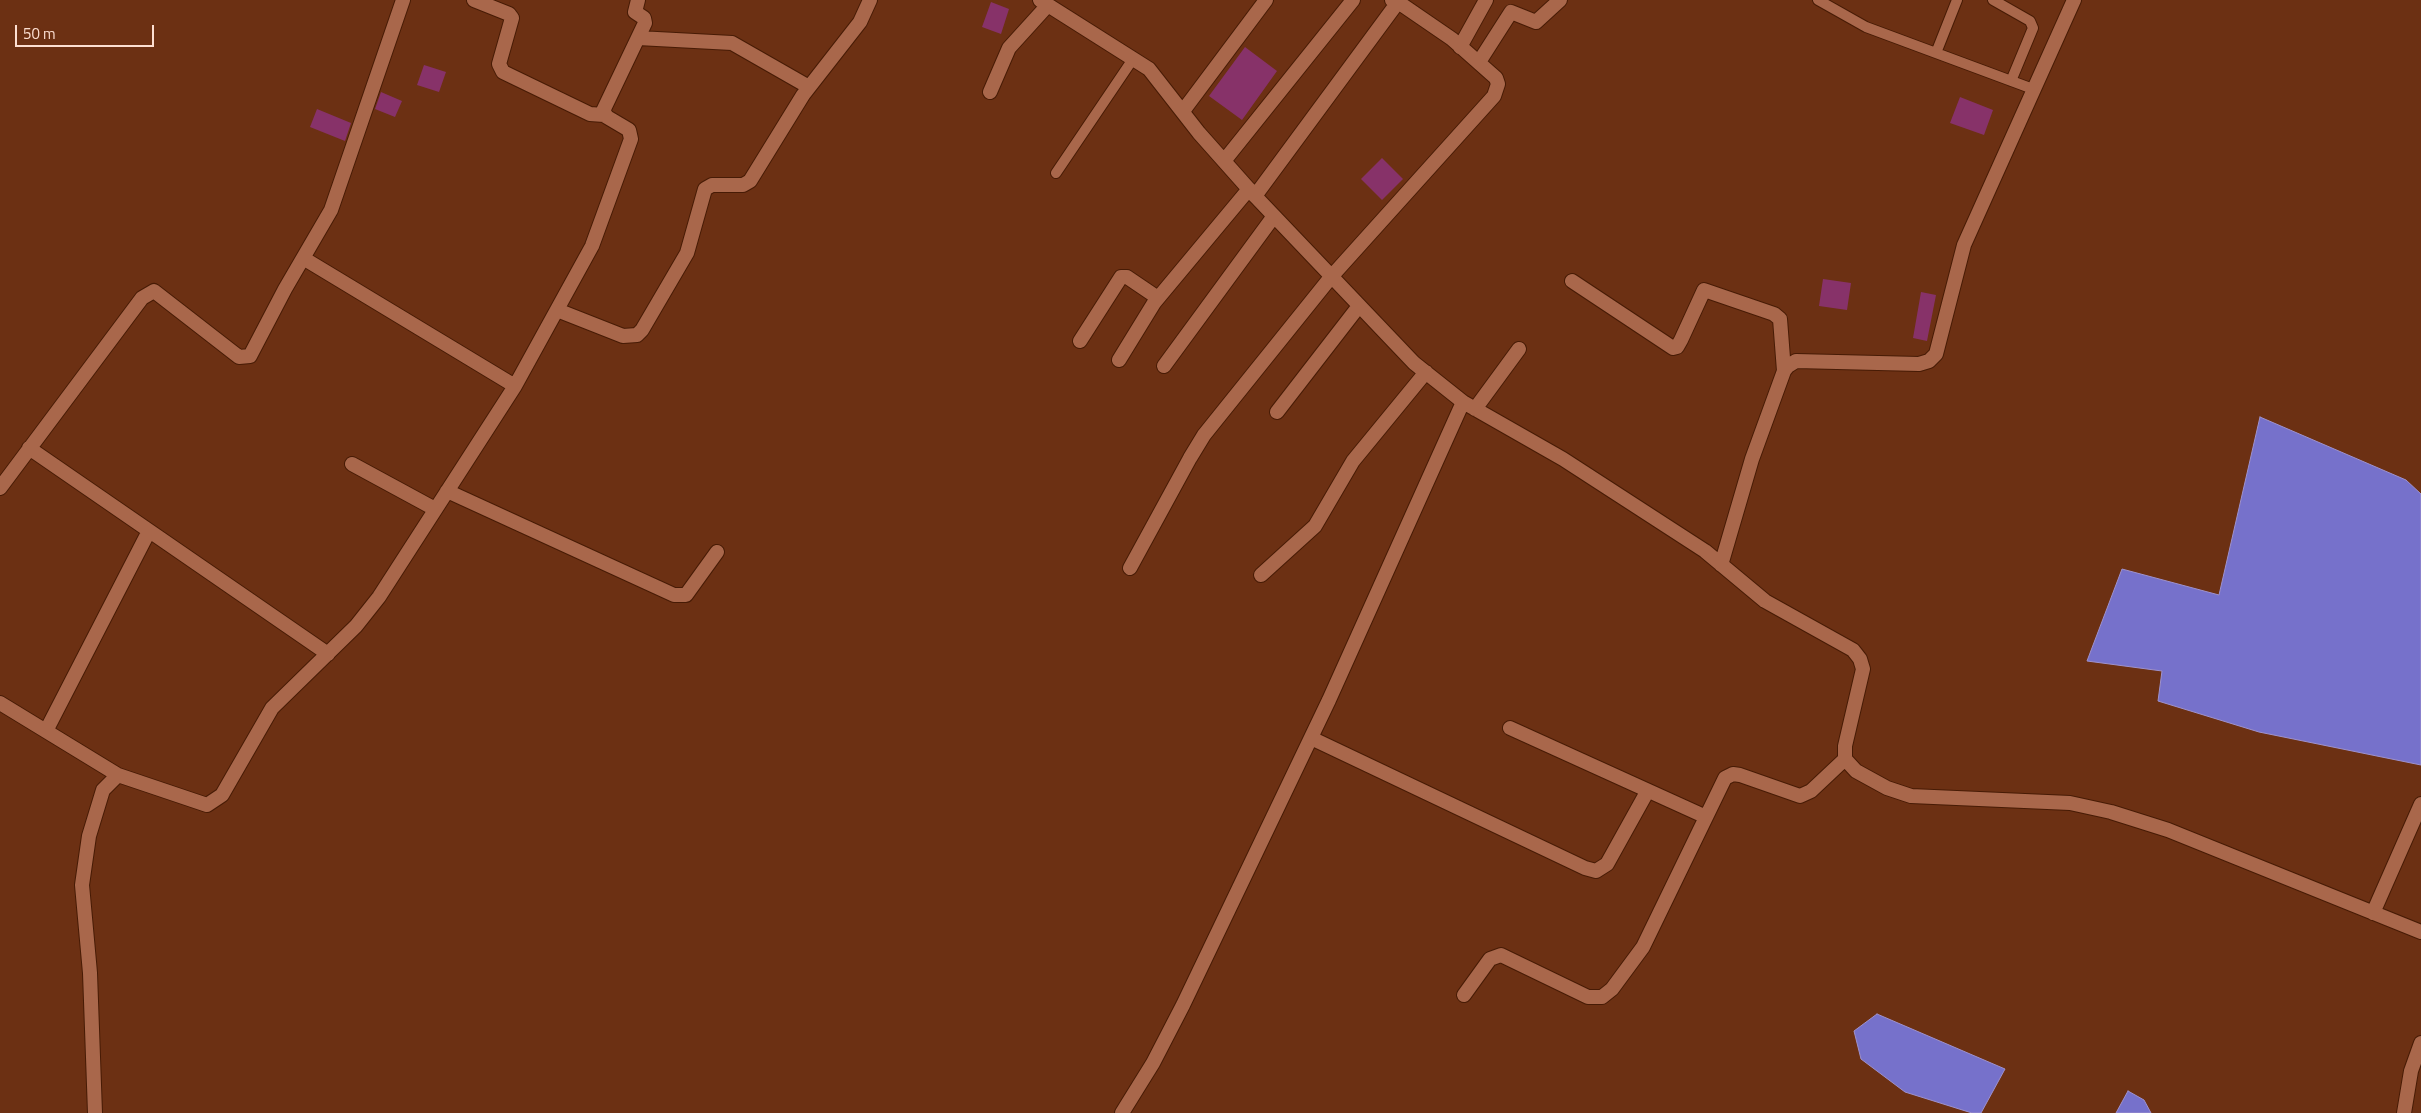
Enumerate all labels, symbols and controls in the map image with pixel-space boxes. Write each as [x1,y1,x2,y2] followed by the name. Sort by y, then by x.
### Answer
[18,15,156,47] scale bar
[23,22,56,45] text: 50 m

